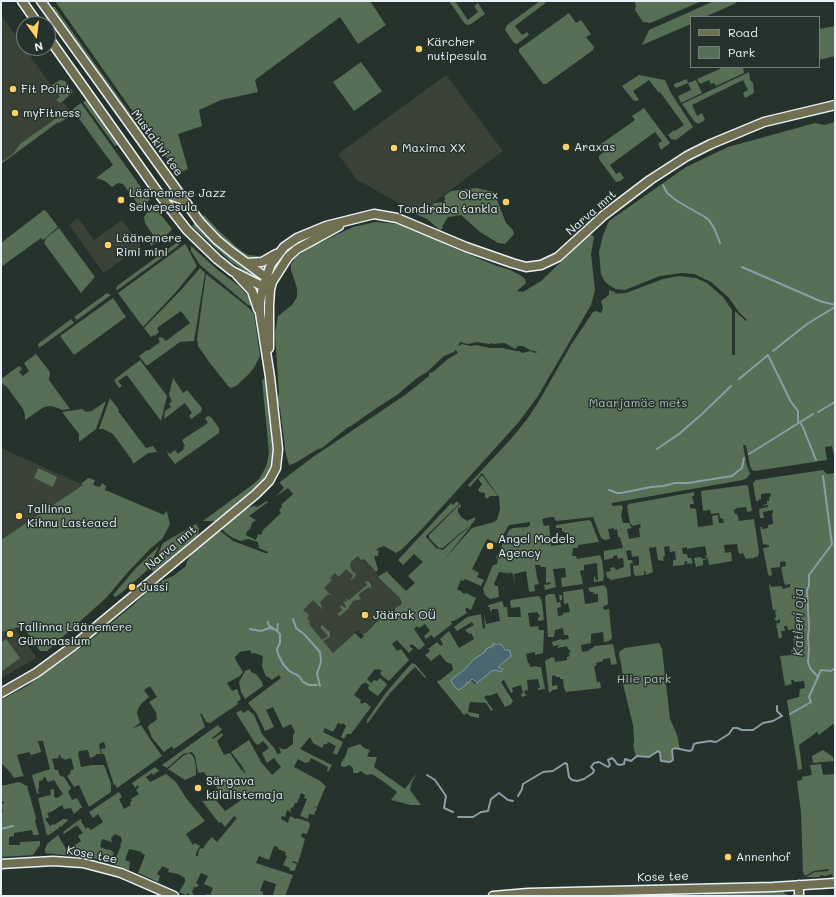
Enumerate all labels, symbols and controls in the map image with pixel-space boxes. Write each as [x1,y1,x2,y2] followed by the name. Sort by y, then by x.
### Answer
[16,16,56,56] north arrow
[690,16,820,68] legend
[728,24,758,40] text: Road
[427,35,487,63] place label: Kärcher nutipesula
[33,39,45,55] text: N
[414,44,424,54] marker: Kärcher nutipesula
[728,44,755,60] text: Park
[21,82,71,96] place label: Fit Point
[8,84,18,94] marker: Fit Point
[23,106,80,120] place label: myFitness
[128,107,186,179] street label: Mustakivi tee
[10,108,20,118] marker: myFitness
[574,140,615,154] place label: Araxas
[402,141,466,155] place label: Maxima XX
[561,142,571,152] marker: Araxas
[389,143,399,153] marker: Maxima XX
[129,186,226,214] place label: Läänemere Jazz Selvepesula
[563,187,619,239] street label: Narva mnt
[398,188,498,216] place label: Olerex Tondiraba tankla
[116,195,126,205] marker: Läänemere Jazz Selvepesula
[501,197,511,207] marker: Olerex Tondiraba tankla
[116,231,182,259] place label: Läänemere Rimi mini
[103,240,113,250] marker: Läänemere Rimi mini
[589,396,687,410] park label: Maarjamäe mets
[27,502,117,530] place label: Tallinna Kihnu Lasteaed
[14,511,24,521] marker: Tallinna Kihnu Lasteaed
[143,523,199,573] street label: Narva mnt
[498,532,575,560] place label: Angel Models Agency
[485,541,495,551] marker: Angel Models Agency
[140,580,168,594] place label: Jussi
[127,582,137,592] marker: Jussi
[791,588,807,656] water label: Katleri oja
[373,608,436,622] place label: Jäärak OÜ
[360,610,370,620] marker: Jäärak OÜ
[18,620,132,648] place label: Tallinna Läänemere Gümnaasium
[5,629,15,639] marker: Tallinna Läänemere Gümnaasium
[617,672,671,686] park label: Hiie park
[206,774,283,802] place label: Särgava külalistemaja
[193,783,203,793] marker: Särgava külalistemaja
[65,843,119,867] street label: Kose tee
[736,850,790,864] place label: Annenhof
[723,852,733,862] marker: Annenhof
[637,869,689,885] street label: Kose tee

